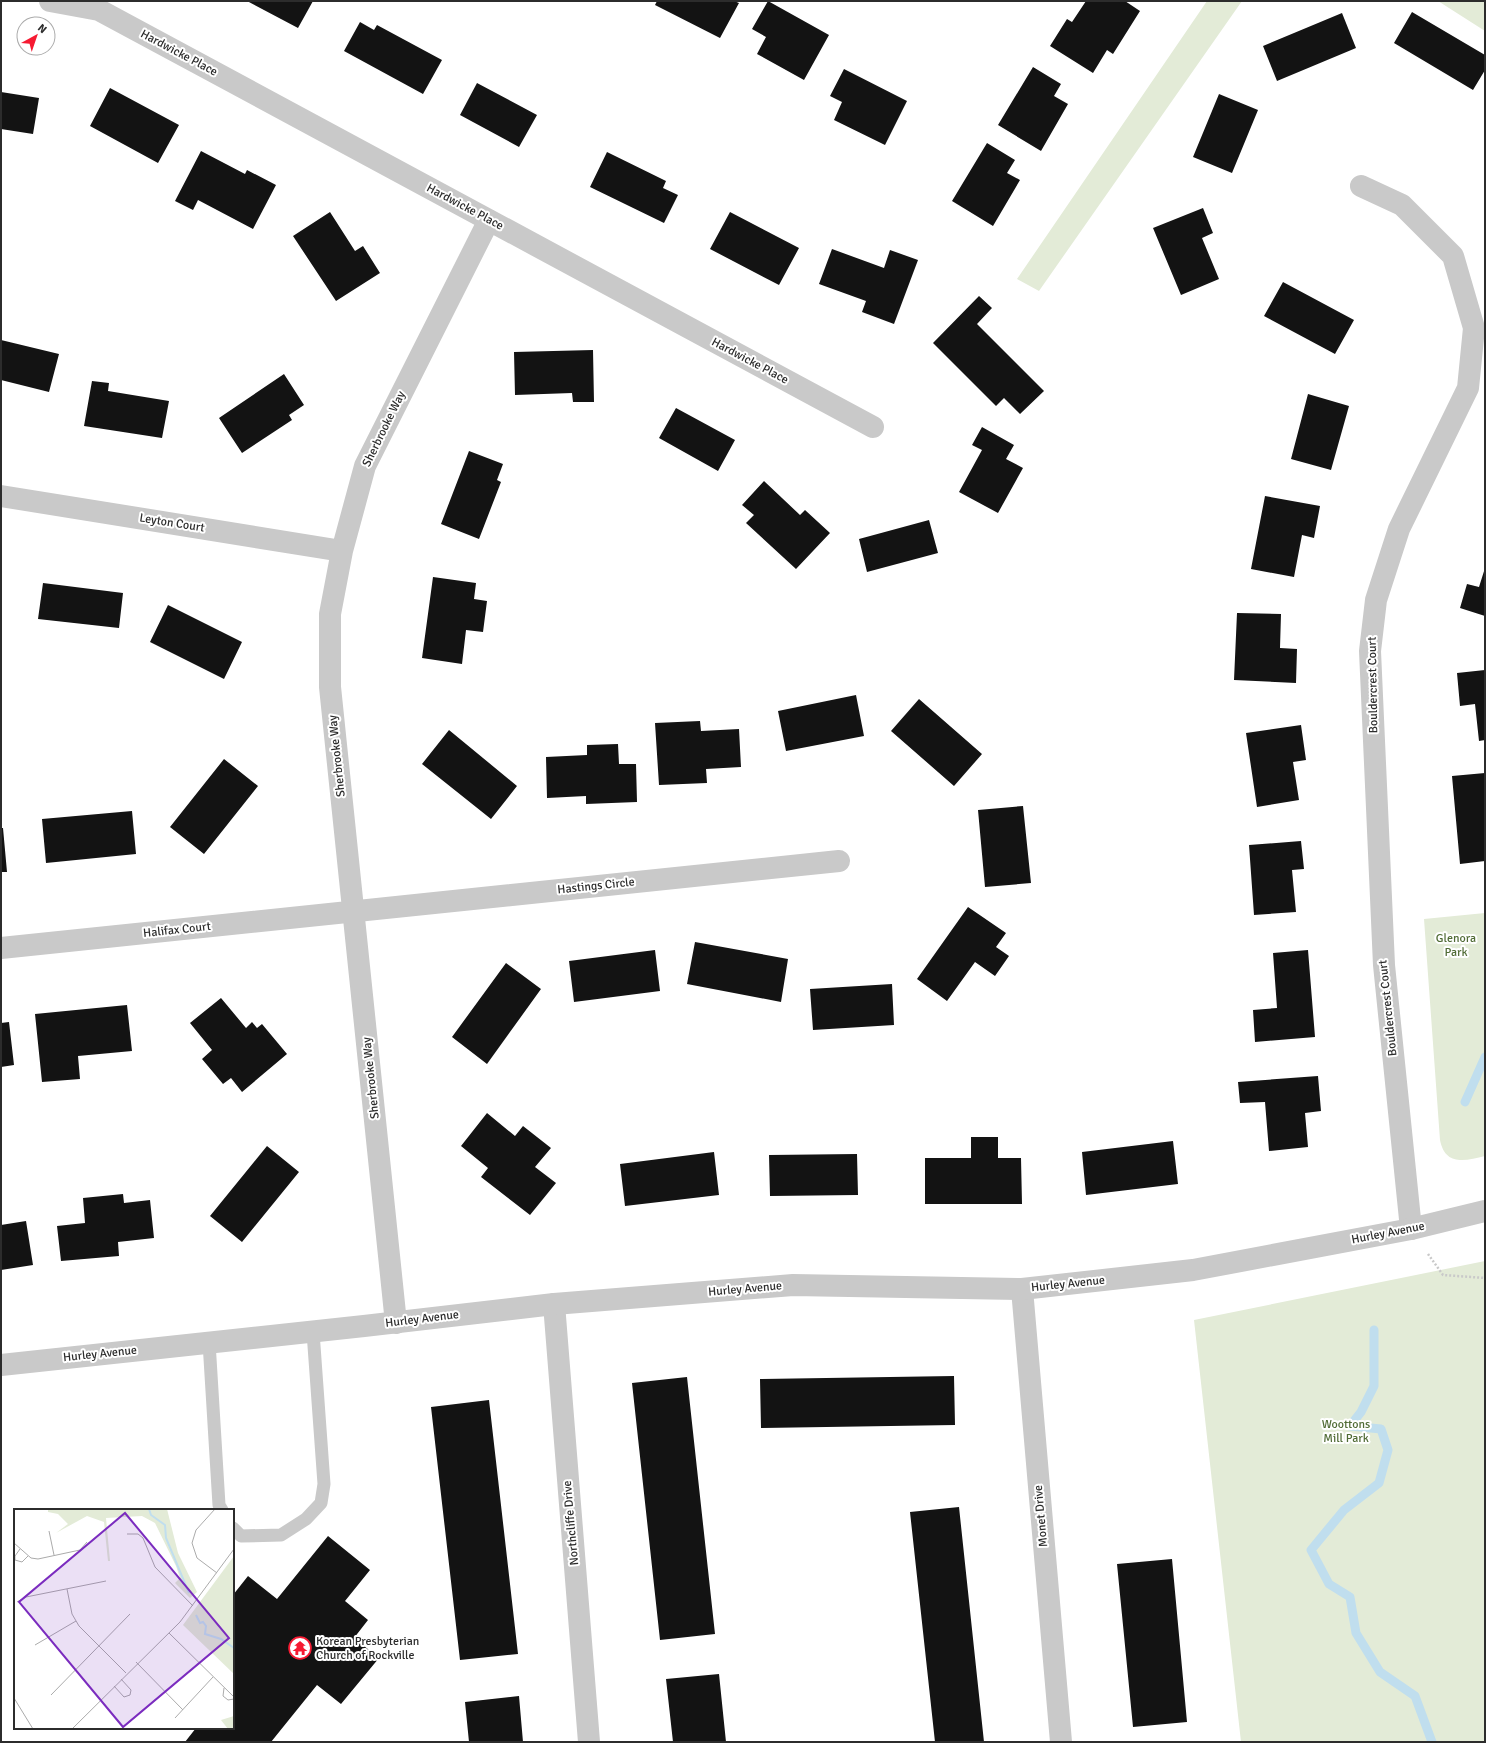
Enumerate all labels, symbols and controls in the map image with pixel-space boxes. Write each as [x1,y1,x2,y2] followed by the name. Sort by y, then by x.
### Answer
[16,16,56,56] north arrow
[35,21,49,36] text: N
[138,26,220,80] street label: Hardwicke Place
[424,180,506,234] street label: Hardwicke Place
[709,334,791,388] street label: Hardwicke Place
[359,388,409,469] street label: Sherbrooke Way
[138,510,206,536] street label: Leyton Court
[1365,636,1381,734] street label: Bouldercrest Court
[325,714,349,798] street label: Sherbrooke Way
[557,874,635,898] street label: Hastings Circle
[142,919,212,941] street label: Halifax Court
[1436,931,1476,960] park label: Glenora Park
[1375,959,1401,1057] street label: Bouldercrest Court
[359,1036,383,1120] street label: Sherbrooke Way
[1350,1219,1426,1247] street label: Hurley Avenue
[1030,1273,1106,1295] street label: Hurley Avenue
[707,1278,783,1300] street label: Hurley Avenue
[384,1307,460,1331] street label: Hurley Avenue
[62,1343,138,1365] street label: Hurley Avenue
[1322,1417,1370,1446] park label: Woottons Mill Park
[560,1480,582,1566] street label: Northcliffe Drive
[1031,1484,1051,1548] street label: Monet Drive
[14,1509,234,1729] inset map
[316,1634,419,1663] place label: Korean Presbyterian Church of Rockville
[287,1635,313,1661] temple icon: Korean Presbyterian Church of Rockville

